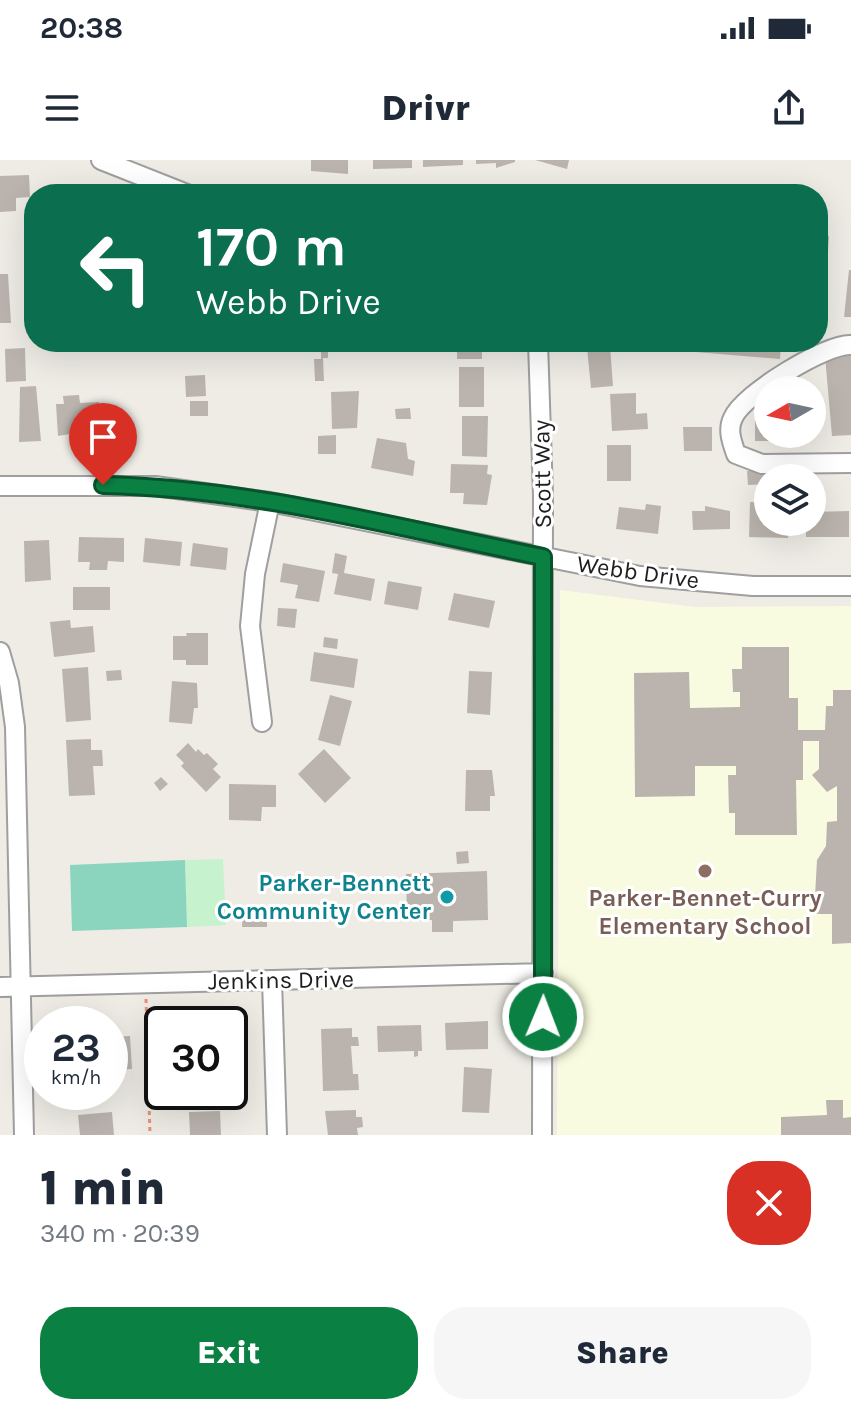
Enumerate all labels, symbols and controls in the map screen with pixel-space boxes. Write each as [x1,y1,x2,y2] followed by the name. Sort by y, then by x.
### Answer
[40,10,123,46] text: 20:38
[40,86,84,130] icon: menu
[767,86,811,130] icon: share
[381,87,470,129] text: Drivr
[196,214,347,279] text: 170 m
[64,216,168,320] icon: left
[196,281,381,323] text: Webb Drive
[754,376,826,448] north arrow
[754,376,826,536] map controls
[69,403,137,485] pin
[81,415,125,459] icon: arrive
[527,419,557,529] street label: Scott Way
[754,464,826,536] button: layers
[575,550,701,594] street label: Webb Drive
[696,862,714,880] marker: Parker-Bennet-Curry Elementary School
[217,869,432,925] place label: Parker-Bennett Community Center
[588,884,822,940] place label: Parker-Bennet-Curry Elementary School
[438,888,456,906] marker: Parker-Bennett Community Center
[208,965,354,995] street label: Jenkins Drive
[501,975,585,1059] position arrow
[144,1006,248,1110] speed limit sign: 30
[51,1024,101,1071] text: 23
[51,1066,101,1089] text: km/h
[40,1160,166,1216] text: 1 min
[727,1161,811,1245] button: close
[40,1218,200,1249] text: 340 m · 20:39
[40,1307,418,1399] button: Exit
[434,1307,811,1399] button: Share

